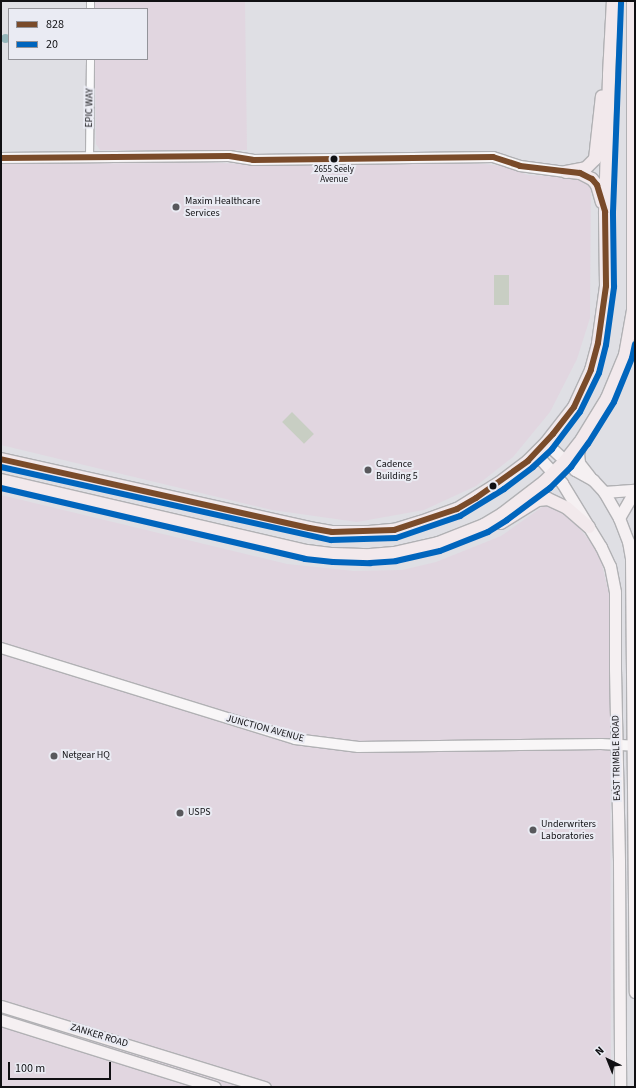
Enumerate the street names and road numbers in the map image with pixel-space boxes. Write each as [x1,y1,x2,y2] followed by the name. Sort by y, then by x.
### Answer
[84,88,96,128] street label: EPIC WAY
[225,713,305,745] street label: JUNCTION AVENUE
[610,715,624,801] street label: EAST TRIMBLE ROAD
[69,1022,129,1050] street label: ZANKER ROAD

